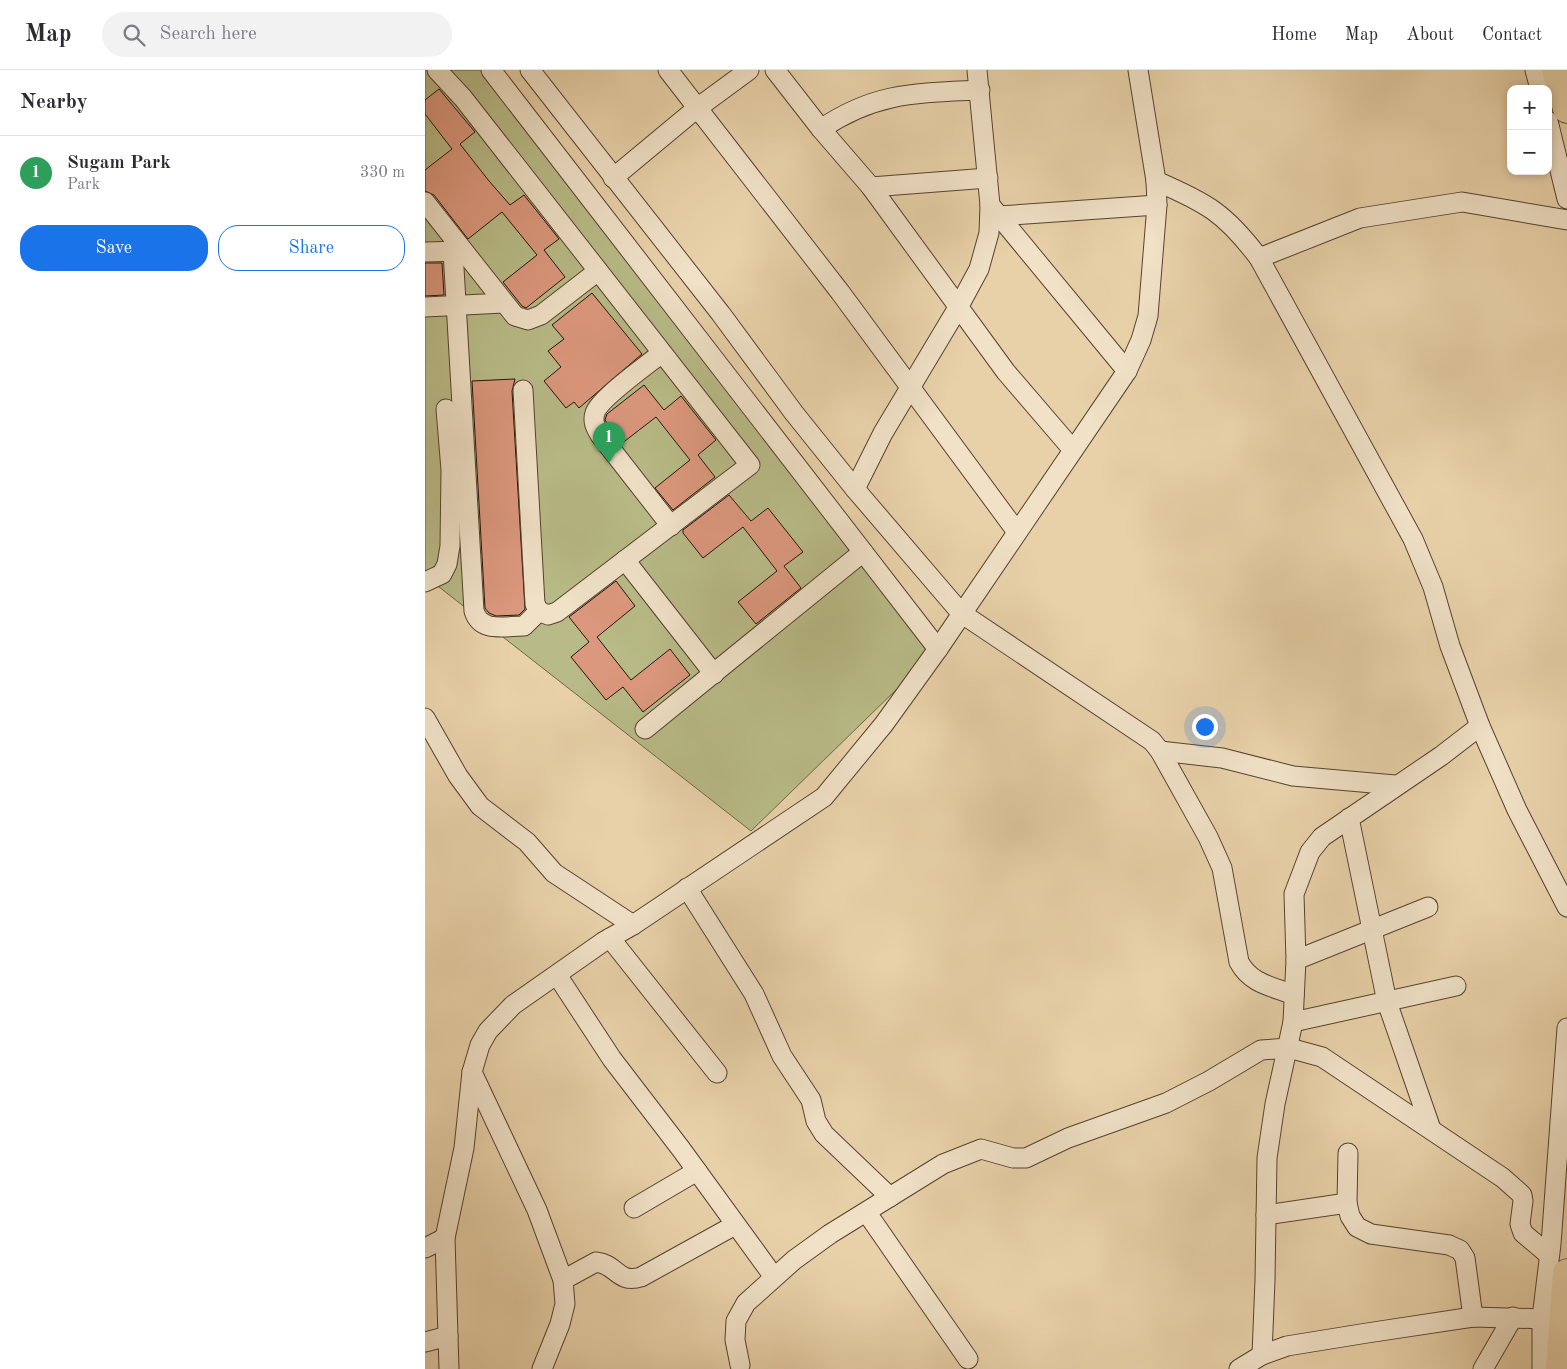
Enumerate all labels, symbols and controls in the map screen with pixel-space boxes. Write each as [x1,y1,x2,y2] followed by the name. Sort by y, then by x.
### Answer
[102,12,452,57] search box
[120,21,148,49] icon: search
[25,23,72,47] text: Map
[160,25,257,44] text: Search here
[1271,26,1317,44] text: Home
[1345,26,1378,44] text: Map
[1406,26,1454,44] text: About
[1482,26,1542,44] text: Contact
[1507,85,1552,175] map controls
[1507,85,1552,130] button: +
[20,92,88,113] text: Nearby
[1507,130,1552,175] button: −
[67,154,171,173] text: Sugam Park
[31,165,41,181] text: 1
[360,165,405,181] text: 330 m
[67,177,100,193] text: Park
[20,225,208,271] button: Save
[218,225,405,271] button: Share
[593,422,625,463] pin: 1
[1192,714,1218,740] your location

